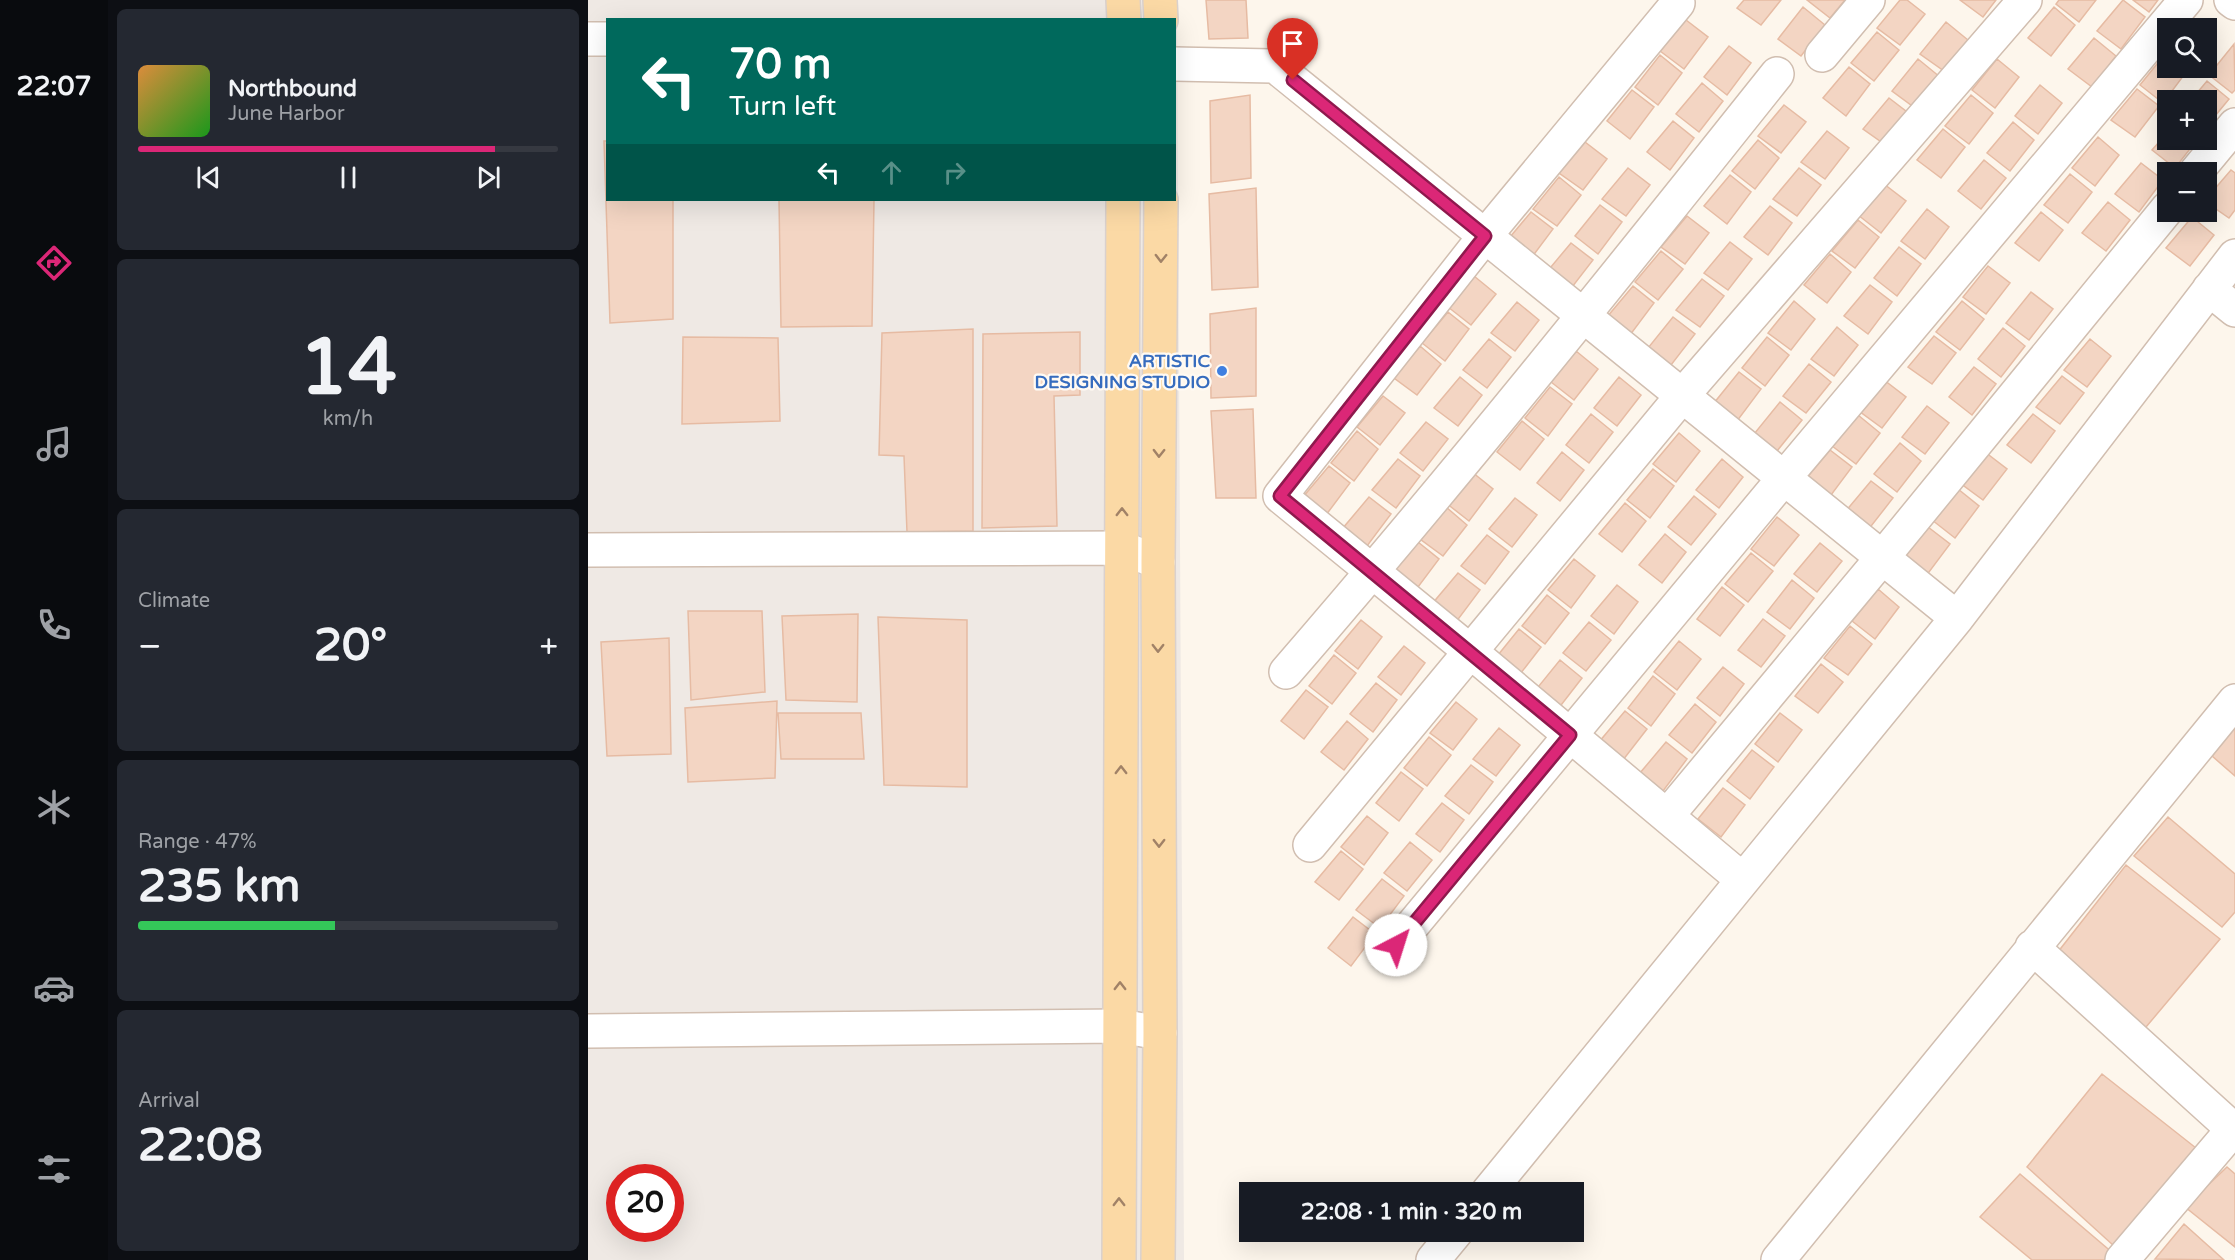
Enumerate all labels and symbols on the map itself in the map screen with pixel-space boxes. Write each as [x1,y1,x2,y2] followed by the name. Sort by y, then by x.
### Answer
[1267,18,1318,80] pin
[1154,253,1167,262] one-way arrow
[1035,350,1210,393] place label: ARTISTIC DESIGNING STUDIO
[1215,364,1229,378] marker: ARTISTIC DESIGNING STUDIO
[1153,448,1165,457] one-way arrow
[1116,507,1128,516] one-way arrow
[1152,643,1164,652] one-way arrow
[1115,765,1127,774] one-way arrow
[1153,838,1165,847] one-way arrow
[1364,913,1428,977] position arrow
[1114,981,1126,990] one-way arrow
[606,1164,684,1242] speed limit sign: 20
[1113,1197,1125,1206] one-way arrow

